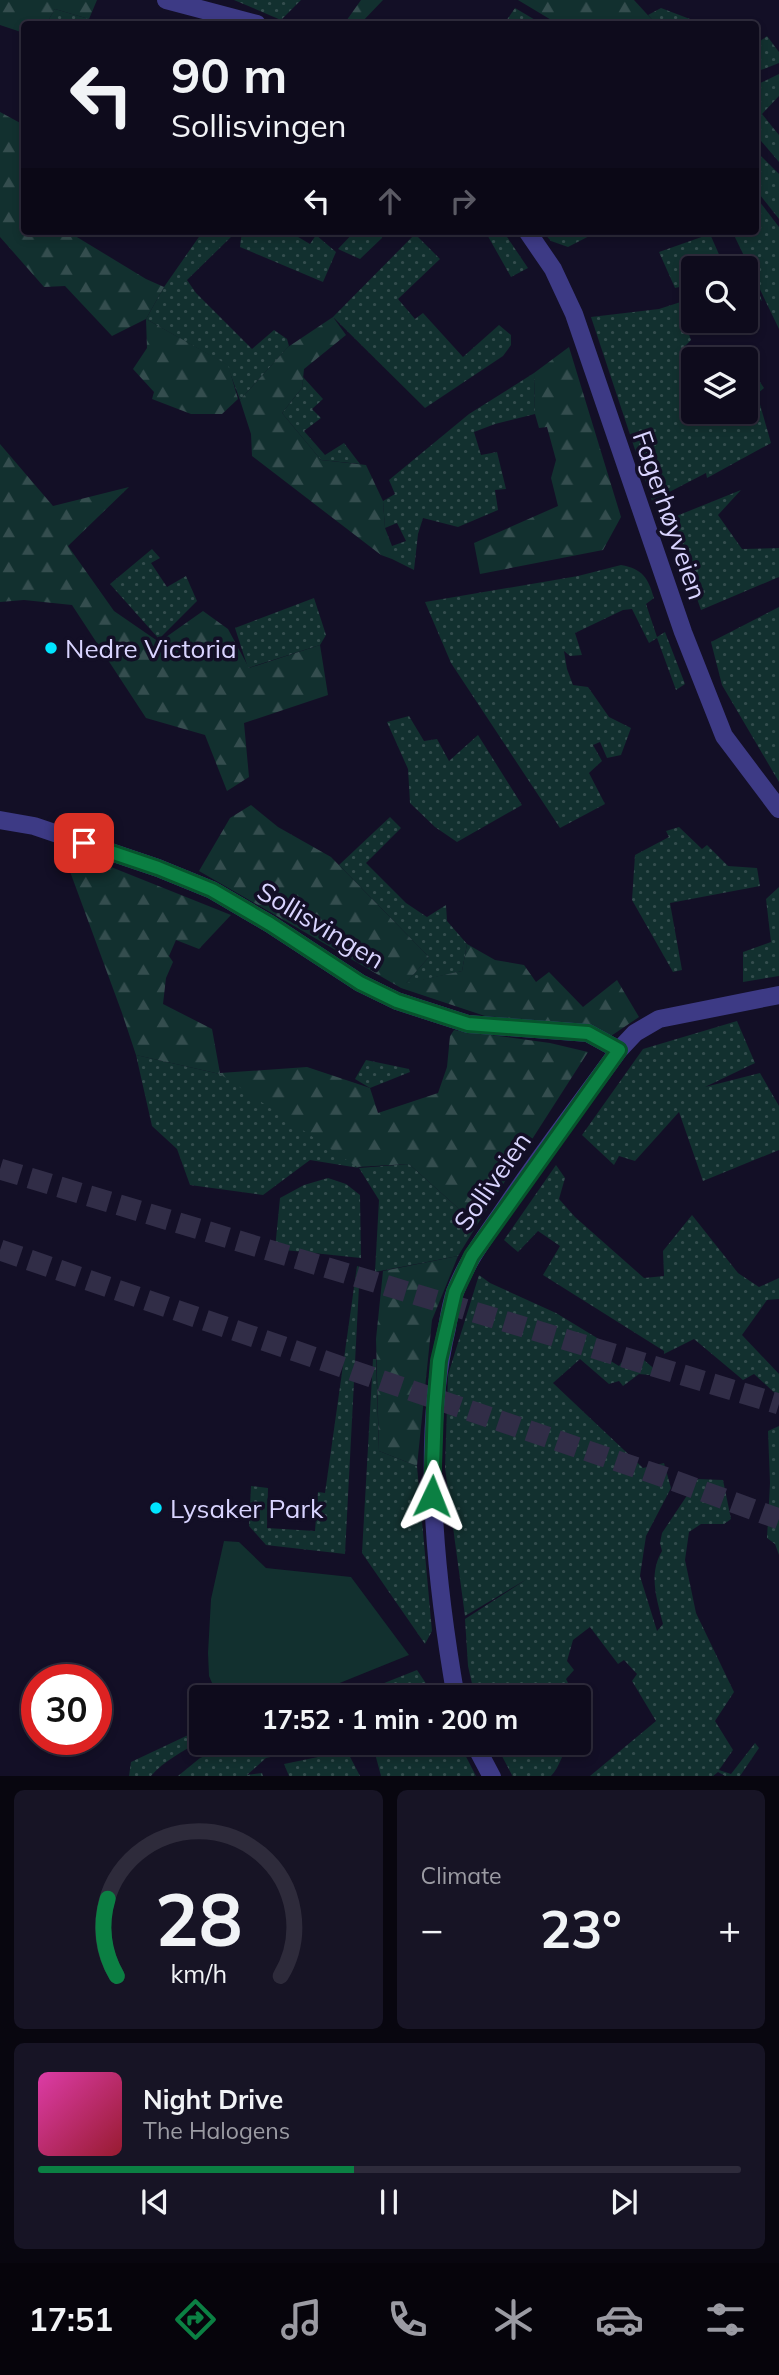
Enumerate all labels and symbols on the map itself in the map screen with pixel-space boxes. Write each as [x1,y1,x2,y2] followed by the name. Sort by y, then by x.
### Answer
[626,426,714,604] street label: Fagerhøyveien
[65,632,237,665] place label: Nedre Victoria
[43,640,59,656] marker: Nedre Victoria
[54,813,114,873] pin
[251,874,391,976] street label: Sollisvingen
[446,1125,538,1237] street label: Solliveien
[395,1459,469,1533] position arrow
[170,1492,324,1525] place label: Lysaker Park
[148,1500,164,1516] marker: Lysaker Park
[21,1664,112,1755] speed limit sign: 30

